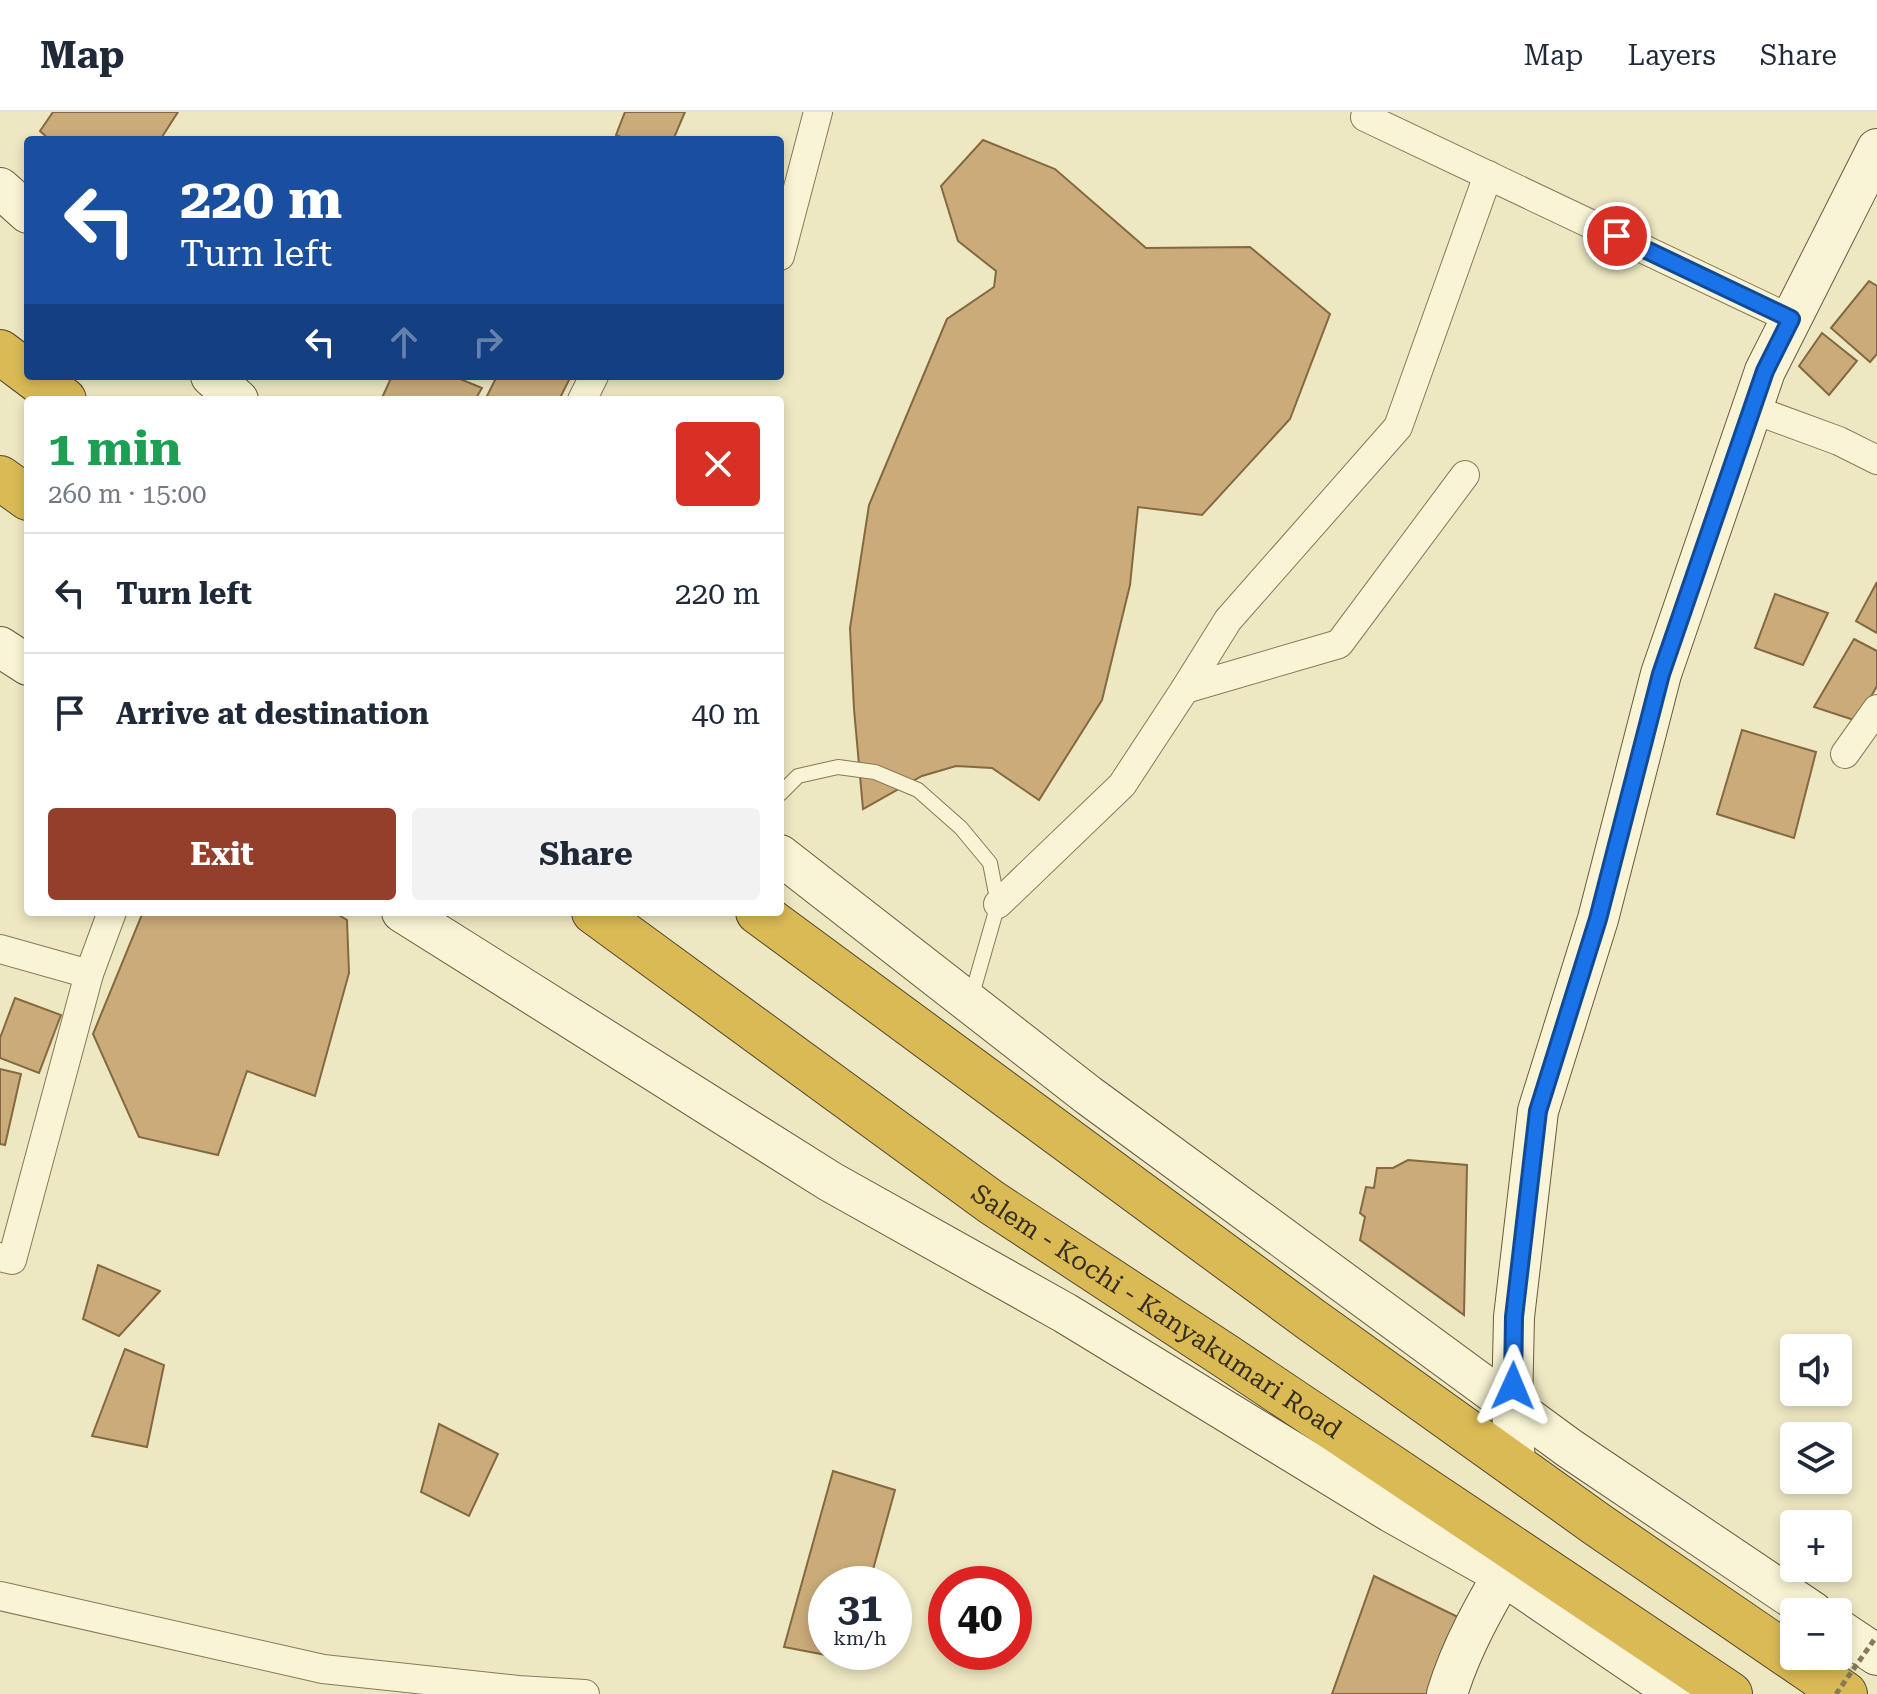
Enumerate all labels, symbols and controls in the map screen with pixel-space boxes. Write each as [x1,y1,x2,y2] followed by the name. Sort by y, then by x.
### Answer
[40,33,125,77] text: Map
[1524,39,1583,72] text: Map
[1627,39,1716,72] text: Layers
[1760,39,1837,72] text: Share
[180,166,342,232] text: 220 m
[48,168,152,272] icon: left
[1583,202,1651,270] pin
[1595,214,1639,258] icon: arrive
[180,233,332,275] text: Turn left
[298,320,342,364] icon: left
[382,320,426,364] icon: ahead
[466,320,510,364] icon: right
[48,421,181,477] text: 1 min
[676,422,760,506] button: close
[48,479,207,509] text: 260 m · 15:00
[48,571,92,615] icon: left
[116,576,252,611] text: Turn left
[675,576,760,611] text: 220 m
[48,691,92,735] icon: arrive
[116,696,429,731] text: Arrive at destination
[691,696,760,731] text: 40 m
[48,808,396,900] button: Exit
[412,808,760,900] button: Share
[966,1178,1348,1445] street label: Salem - Kochi - Kanyakumari Road
[1780,1334,1852,1670] map controls
[1780,1334,1852,1406] button: sound
[1471,1344,1555,1428] position arrow
[1780,1422,1852,1494] button: layers
[1780,1510,1852,1582] button: +
[928,1566,1032,1670] speed limit sign: 40
[838,1584,882,1631] text: 31
[1780,1598,1852,1670] button: −
[833,1626,887,1650] text: km/h

